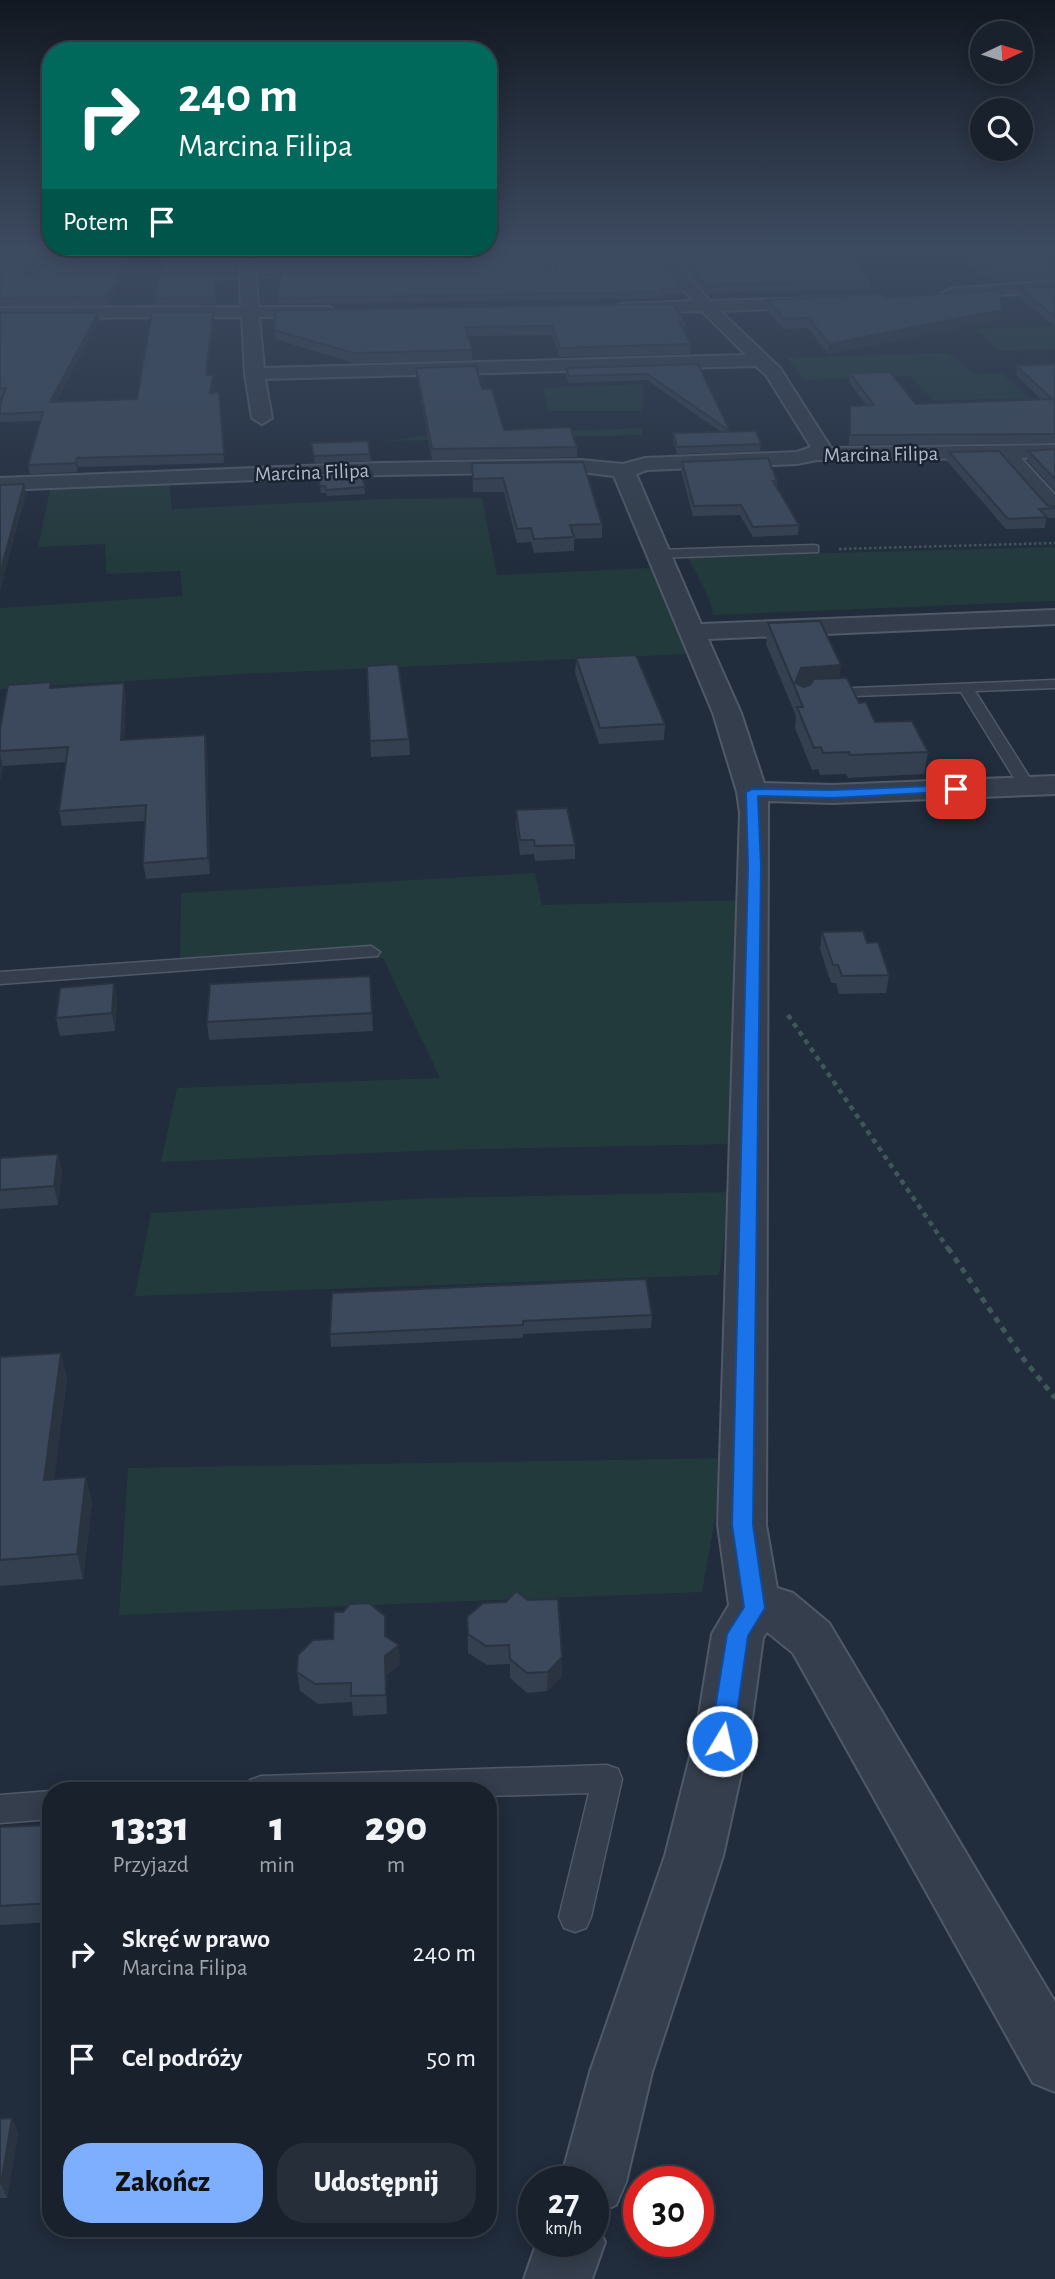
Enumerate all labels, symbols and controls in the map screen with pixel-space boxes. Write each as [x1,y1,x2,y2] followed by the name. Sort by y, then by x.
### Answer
[970,21,1032,84] north arrow
[970,21,1033,161] map controls
[63,70,154,161] icon: right
[178,72,298,121] text: 240 m
[970,98,1033,161] button: search
[178,130,353,162] text: Marcina Filipa
[143,203,181,241] icon: arrive
[63,209,129,235] text: Potem
[824,443,939,466] street label: Marcina Filipa
[254,460,370,485] street label: Marcina Filipa
[926,759,986,819] pin
[937,770,975,808] icon: arrive
[685,1704,759,1778] position arrow
[112,1806,189,1848] text: 13:31
[269,1806,285,1848] text: 1
[365,1806,427,1848] text: 290
[112,1854,189,1877] text: Przyjazd
[259,1854,295,1877] text: min
[387,1854,405,1877] text: m
[122,1926,270,1952] text: Skręć w prawo
[63,1935,101,1973] icon: right
[413,1940,476,1966] text: 240 m
[122,1957,248,1980] text: Marcina Filipa
[63,2040,101,2078] icon: arrive
[122,2045,242,2071] text: Cel podróży
[426,2045,476,2071] text: 50 m
[63,2143,263,2223] button: Zakończ
[277,2143,476,2223] button: Udostępnij
[623,2166,714,2257] speed limit sign: 30
[548,2185,579,2220] text: 27
[545,2220,582,2238] text: km/h

